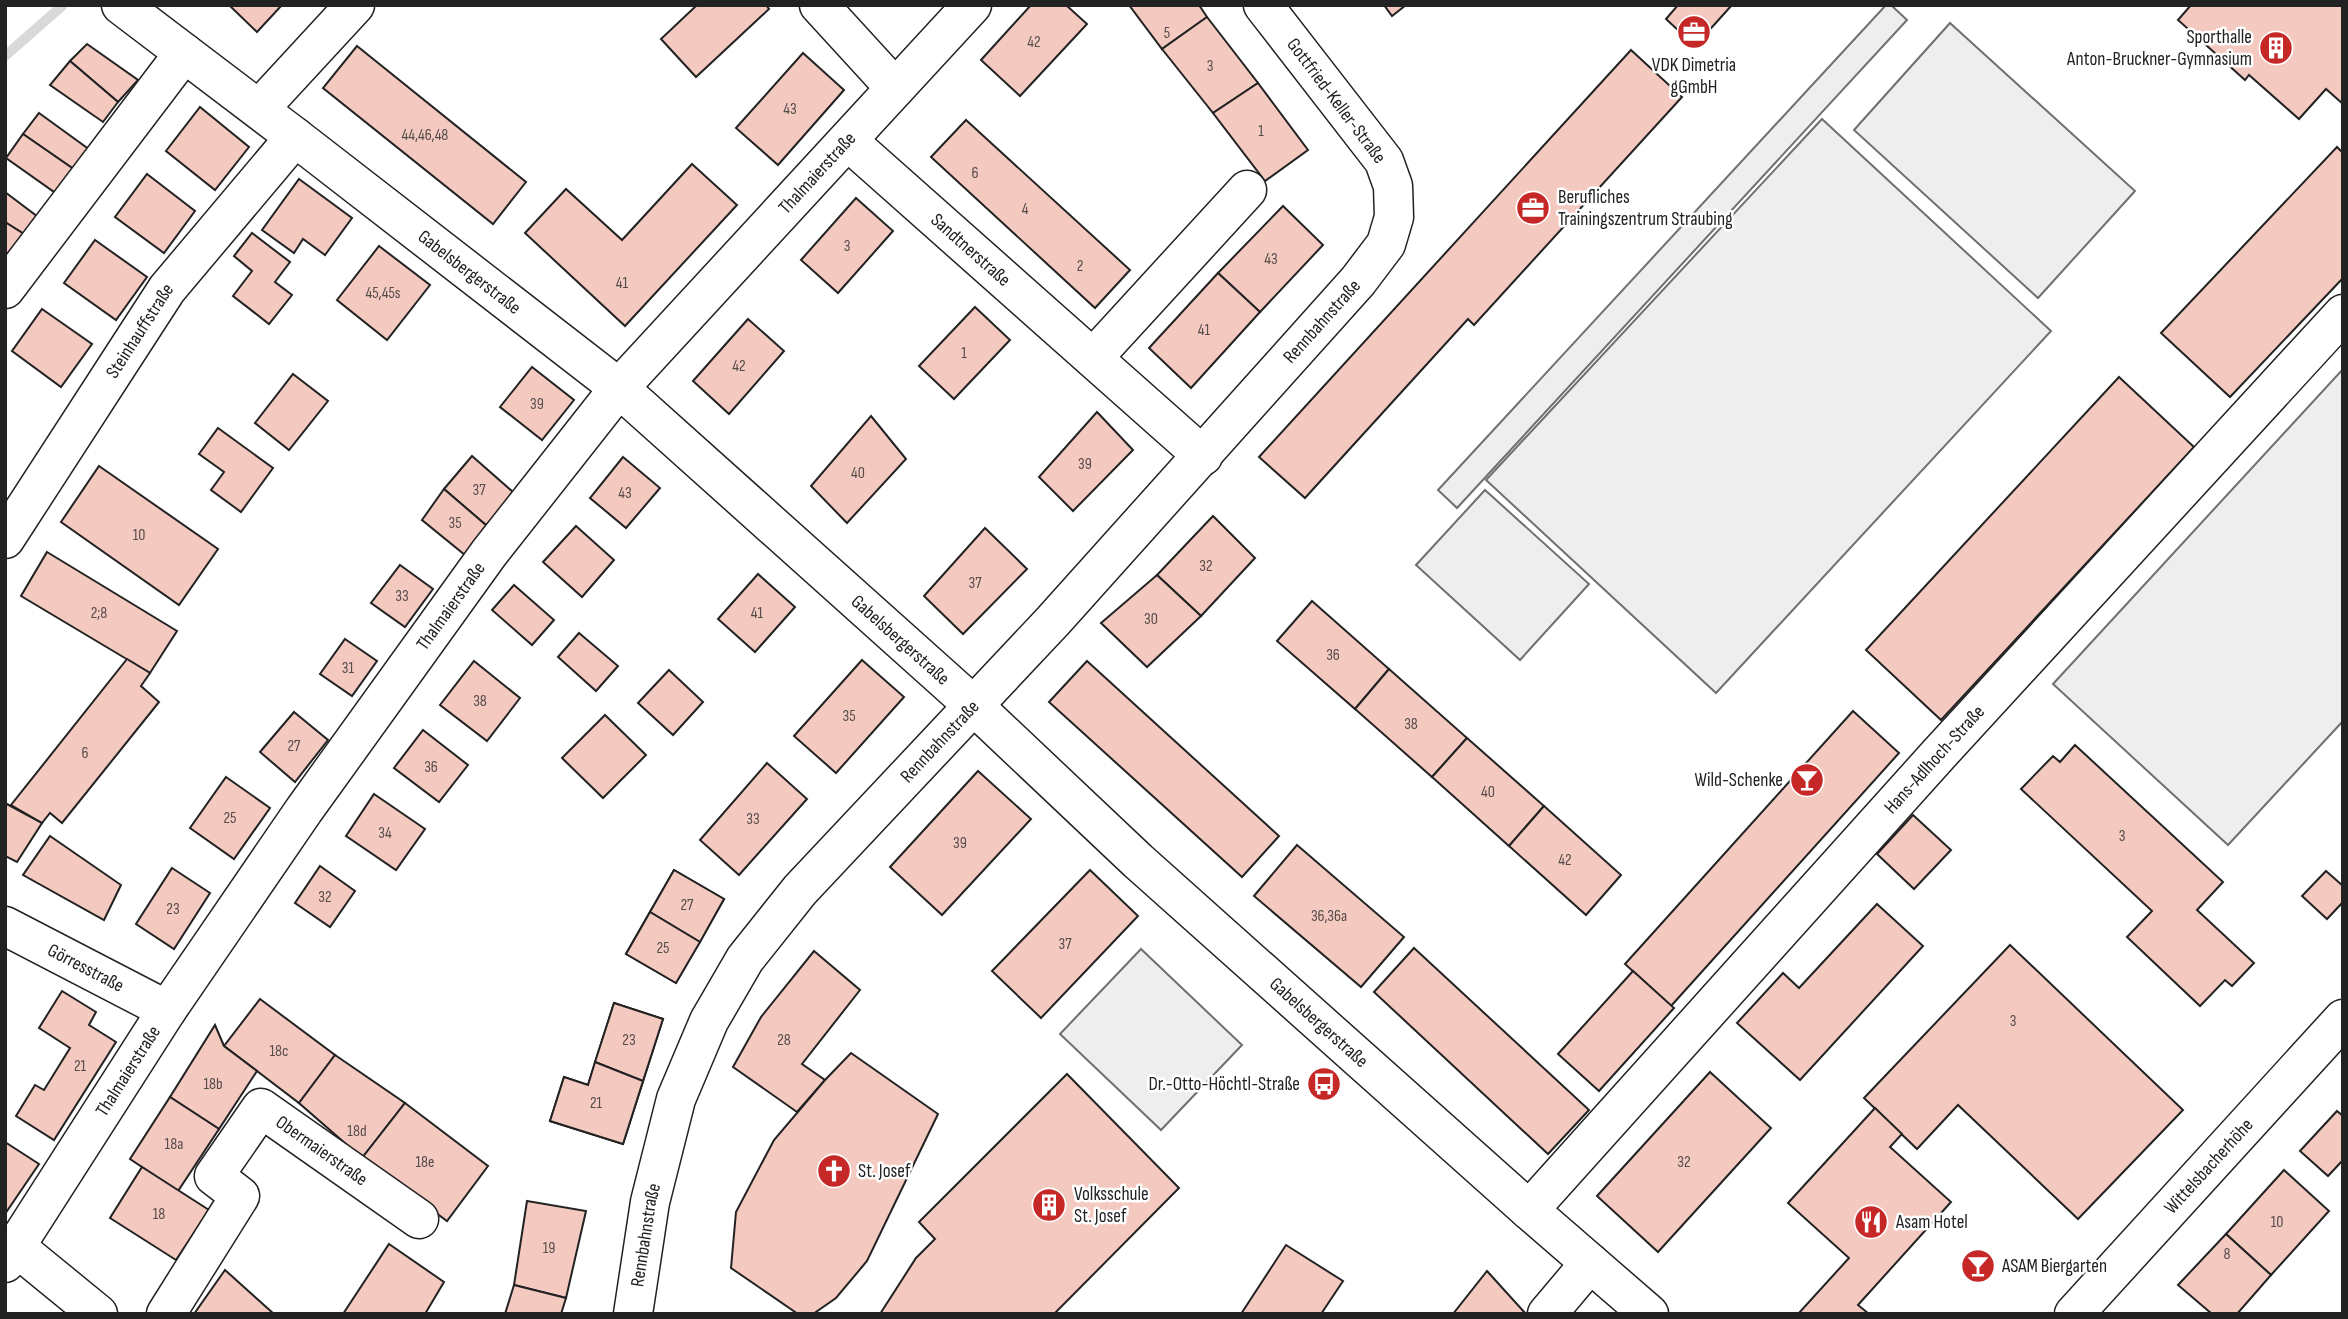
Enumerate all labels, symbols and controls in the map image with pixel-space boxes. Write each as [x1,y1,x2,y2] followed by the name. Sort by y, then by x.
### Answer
[1675,13,1713,51] office icon: VDK Dimetria gGmbH
[1164,24,1170,43] house number: 5
[2066,26,2252,71] place label: Sporthalle Anton-Bruckner-Gymnasium
[2257,29,2295,67] building icon: Sporthalle Anton-Bruckner-Gymnasium
[1027,33,1041,52] house number: 42
[1281,34,1391,168] street label: Gottfried-Keller-Straße
[1652,54,1736,99] place label: VDK Dimetria gGmbH
[1207,57,1213,76] house number: 3
[783,100,797,119] house number: 43
[1258,122,1264,141] house number: 1
[402,126,448,145] house number: 44,46,48
[774,127,861,219] street label: Thalmaierstraße
[971,164,979,183] house number: 6
[1558,186,1733,231] place label: Berufliches Trainingszentrum Straubing
[1514,189,1552,227] office icon: Berufliches Trainingszentrum Straubing
[1022,200,1029,219] house number: 4
[926,208,1015,291] street label: Sandtnerstraße
[413,225,526,319] street label: Gabelsbergerstraße
[844,237,850,256] house number: 3
[1264,250,1278,269] house number: 43
[1077,257,1083,276] house number: 2
[616,274,629,293] house number: 41
[1278,275,1365,368] street label: Rennbahnstraße
[101,278,178,383] street label: Steinhauffstraße
[365,284,401,303] house number: 45,45s
[1198,321,1211,340] house number: 41
[961,344,967,363] house number: 1
[732,357,746,376] house number: 42
[530,395,544,414] house number: 39
[1078,455,1092,474] house number: 39
[851,464,865,483] house number: 40
[472,481,486,500] house number: 37
[618,484,632,503] house number: 43
[448,514,462,533] house number: 35
[133,526,145,545] house number: 10
[1199,557,1213,576] house number: 32
[411,558,490,655] street label: Thalmaierstraße
[968,574,982,593] house number: 37
[395,587,409,606] house number: 33
[846,590,954,690] street label: Gabelsbergerstraße
[91,604,107,623] house number: 2;8
[751,604,764,623] house number: 41
[1144,610,1158,629] house number: 30
[1326,646,1340,665] house number: 36
[342,659,355,678] house number: 31
[473,692,487,711] house number: 38
[895,695,984,788] street label: Rennbahnstraße
[1879,700,1989,819] street label: Hans-Adlhoch-Straße
[842,707,856,726] house number: 35
[1404,715,1418,734] house number: 38
[287,737,301,756] house number: 27
[81,744,89,763] house number: 6
[424,758,438,777] house number: 36
[1788,761,1826,799] bar icon: Wild-Schenke
[1695,769,1783,792] place label: Wild-Schenke
[1481,783,1495,802] house number: 40
[223,809,237,828] house number: 25
[746,810,760,829] house number: 33
[378,824,392,843] house number: 34
[2119,827,2125,846] house number: 3
[953,834,967,853] house number: 39
[1558,851,1572,870] house number: 42
[318,888,332,907] house number: 32
[680,896,694,915] house number: 27
[166,900,180,919] house number: 23
[1311,907,1347,926] house number: 36,36a
[1058,935,1072,954] house number: 37
[44,939,128,997] street label: Görresstraße
[656,939,670,958] house number: 25
[1265,973,1373,1072] street label: Gabelsbergerstraße
[2010,1012,2016,1031] house number: 3
[90,1021,165,1121] street label: Thalmaierstraße
[622,1031,636,1050] house number: 23
[777,1031,791,1050] house number: 28
[269,1042,289,1061] house number: 18c
[74,1057,87,1076] house number: 21
[1305,1065,1343,1103] bus stop icon: Dr.-Otto-Höchtl-Straße
[1148,1073,1300,1096] place label: Dr.-Otto-Höchtl-Straße
[203,1075,223,1094] house number: 18b
[590,1094,603,1113] house number: 21
[271,1111,372,1191] street label: Obermaierstraße
[2159,1114,2258,1219] street label: Wittelsbacherhöhe
[347,1122,367,1141] house number: 18d
[165,1135,183,1154] house number: 18a
[815,1152,853,1190] church icon: St. Josef
[415,1153,435,1172] house number: 18e
[1677,1153,1691,1172] house number: 32
[858,1160,911,1183] place label: St. Josef
[626,1181,666,1288] street label: Rennbahnstraße
[1074,1183,1149,1228] place label: Volksschule St. Josef
[1030,1186,1068,1224] building icon: Volksschule St. Josef
[1852,1203,1890,1241] restaurant icon: Asam Hotel
[153,1205,165,1224] house number: 18
[1895,1211,1968,1234] place label: Asam Hotel
[2271,1213,2283,1232] house number: 10
[543,1239,555,1258] house number: 19
[2223,1245,2231,1264] house number: 8
[1959,1247,1997,1285] bar icon: ASAM Biergarten
[2001,1255,2107,1278] place label: ASAM Biergarten

